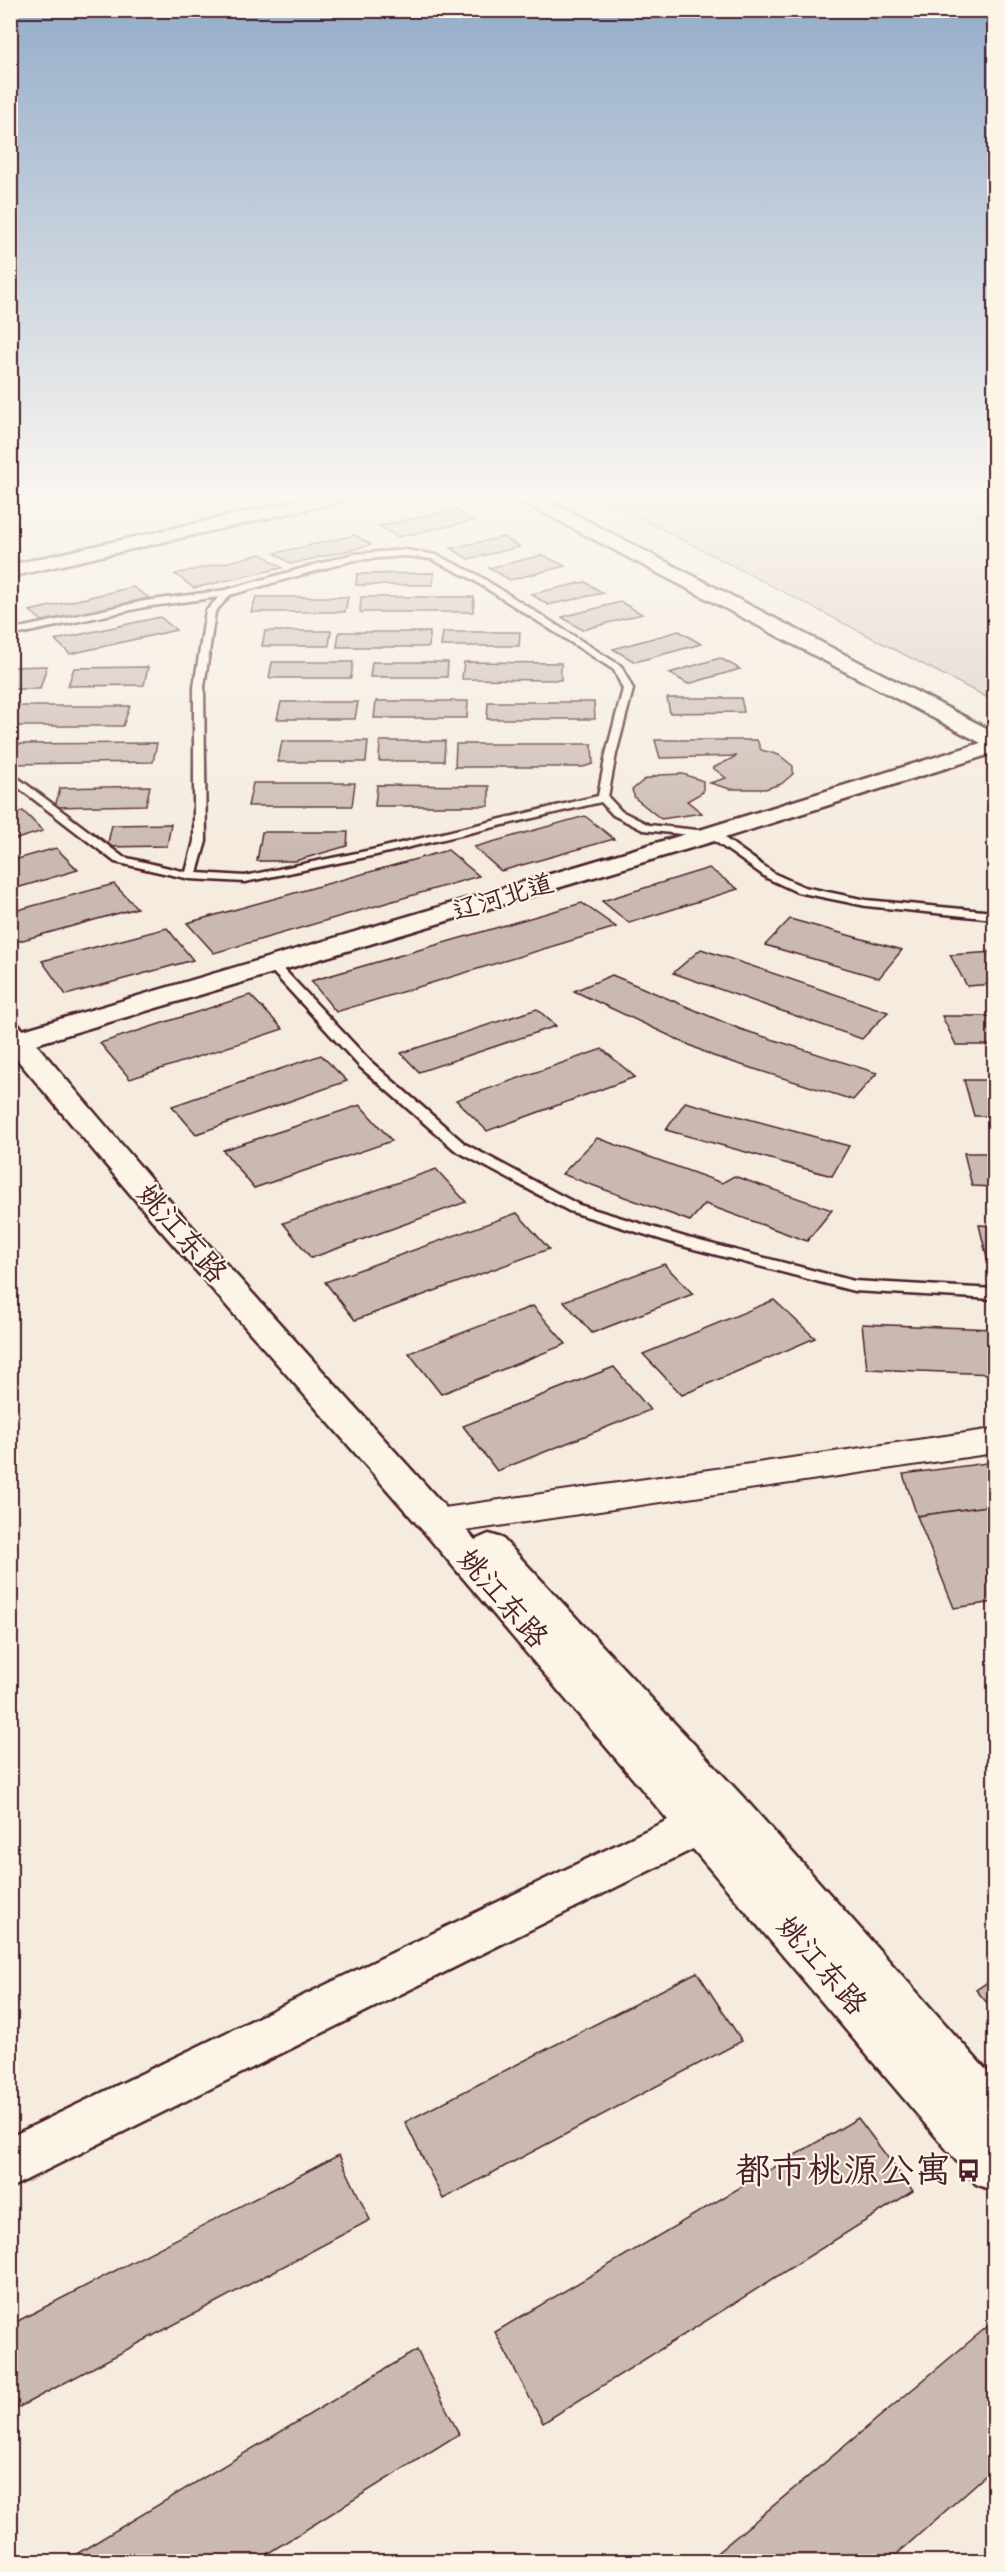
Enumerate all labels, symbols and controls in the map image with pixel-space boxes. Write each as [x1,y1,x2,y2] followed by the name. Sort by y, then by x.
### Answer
[448,866,558,928] street label: 辽河北道
[128,1175,236,1291] street label: 姚江东路
[449,1540,557,1656] street label: 姚江东路
[768,1907,876,2023] street label: 姚江东路
[735,2147,951,2193] place label: 都市桃源公寓
[956,2157,982,2183] bus stop icon: 都市桃源公寓

